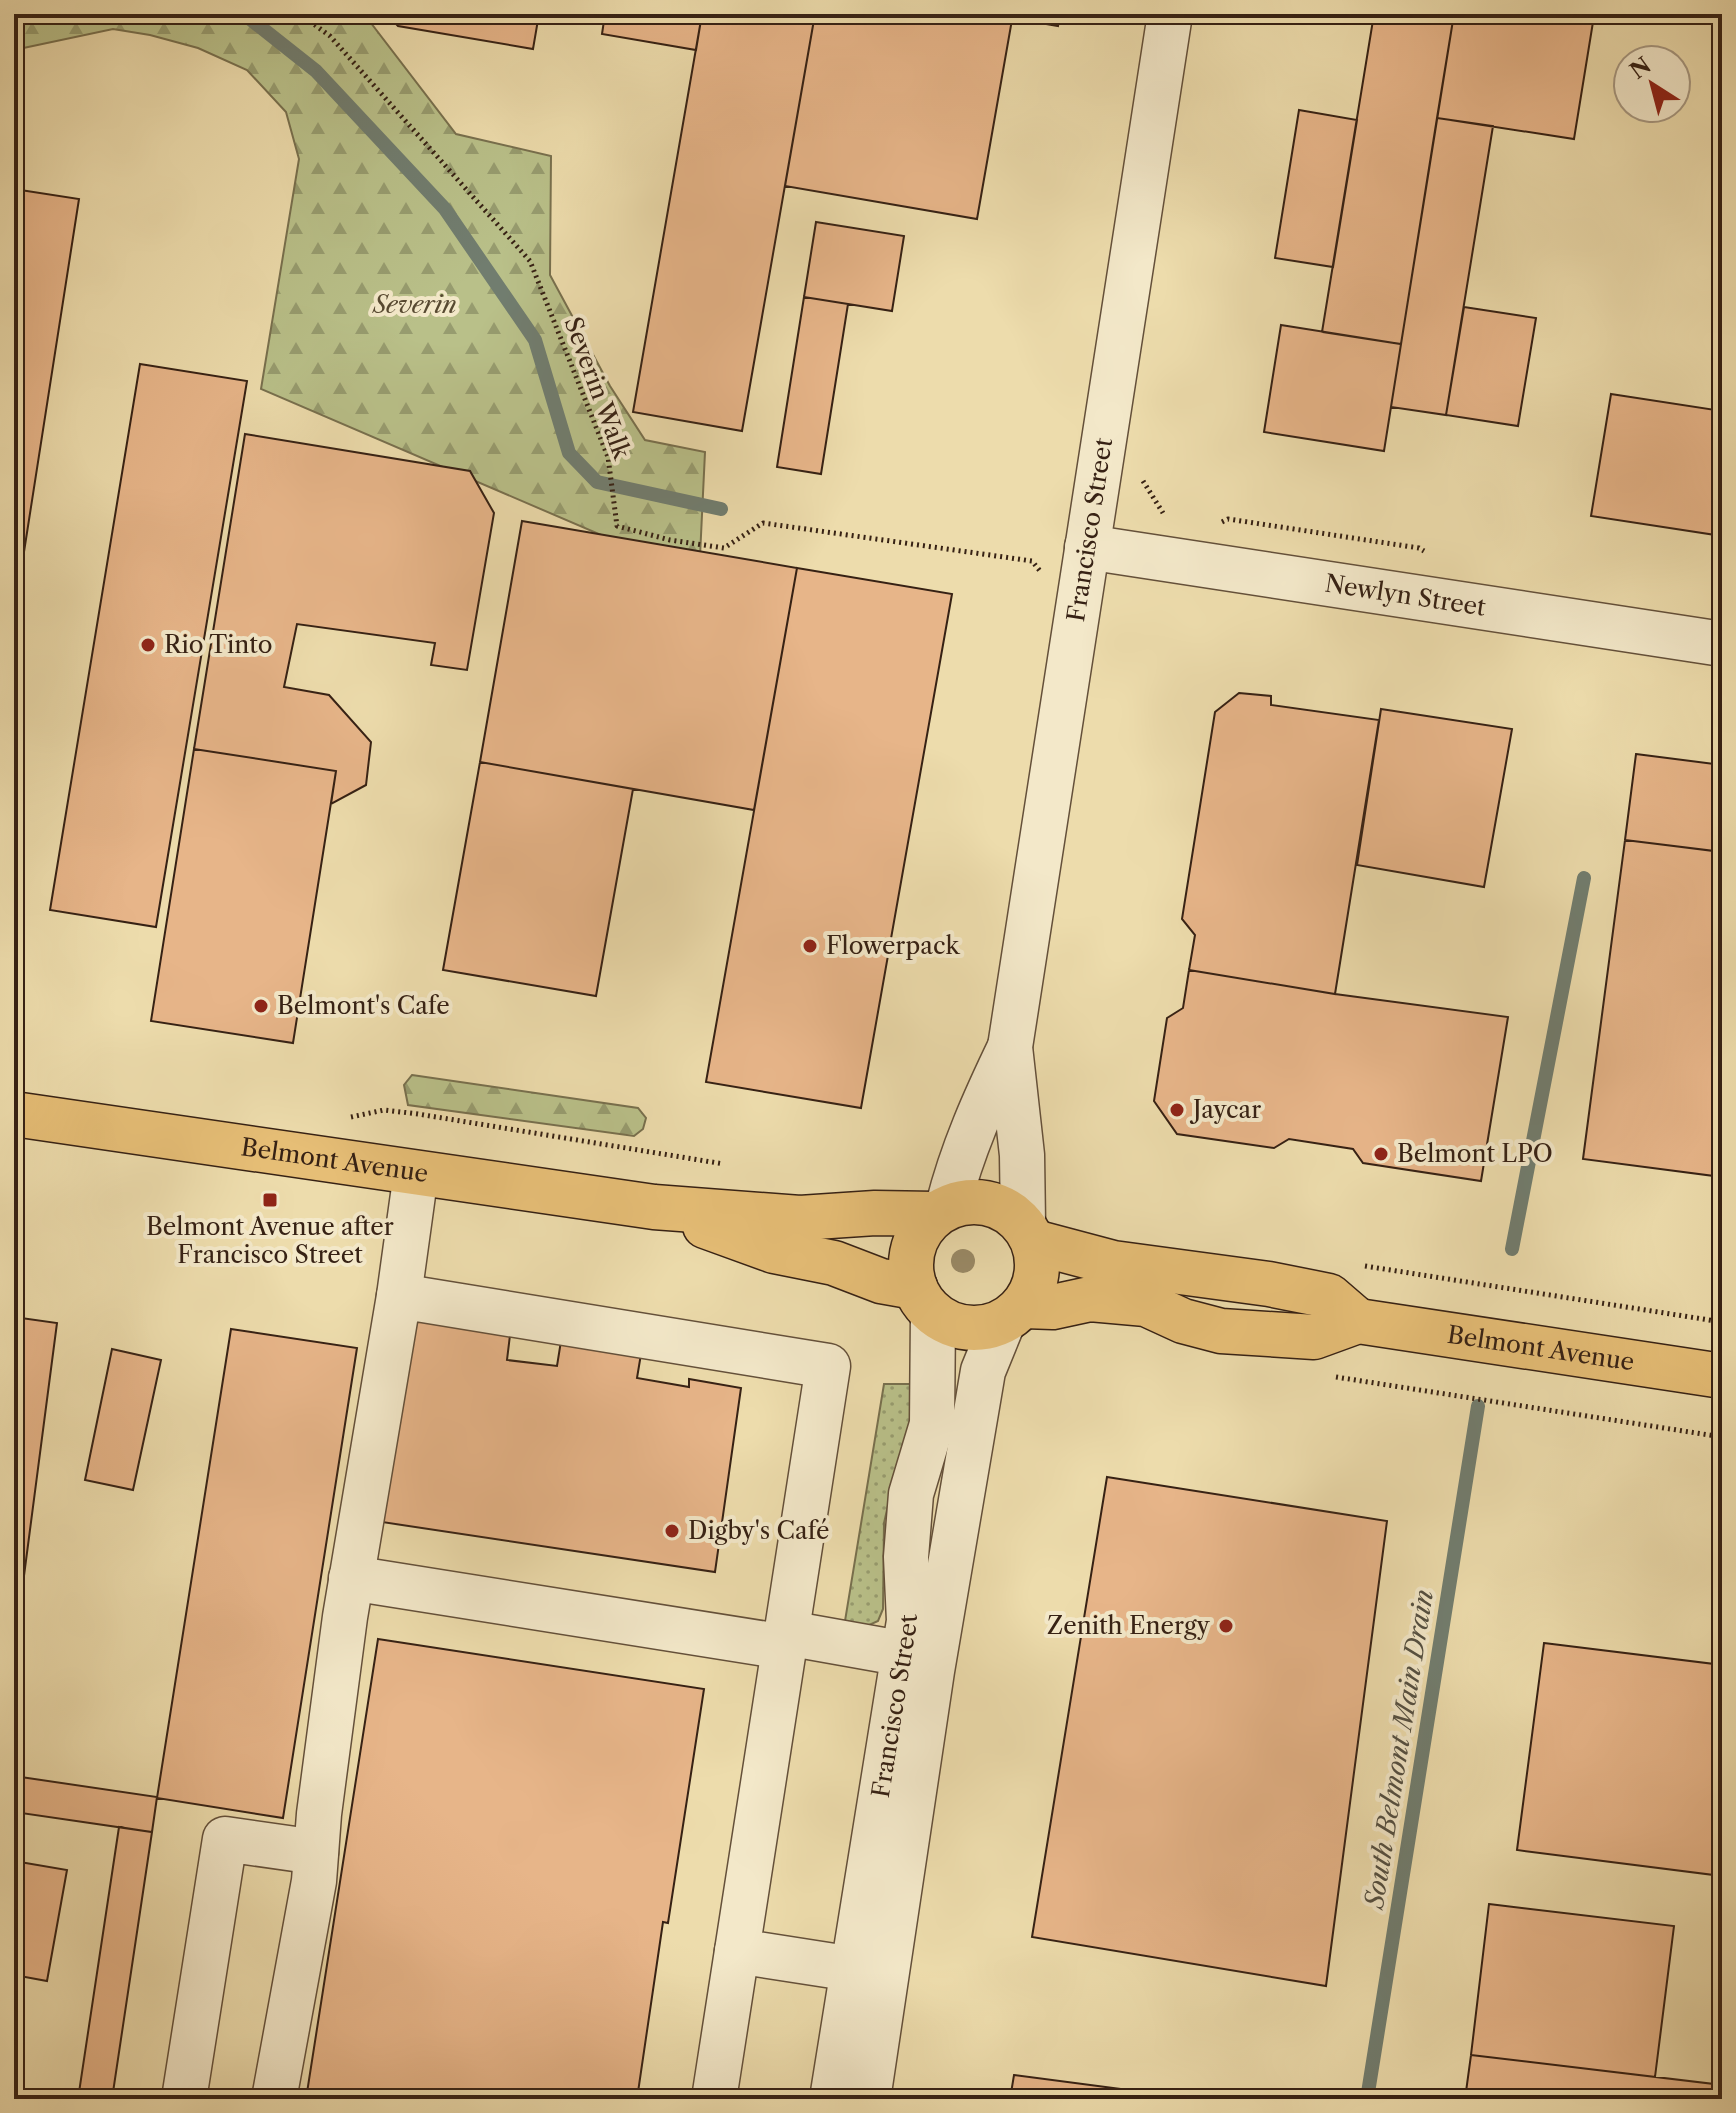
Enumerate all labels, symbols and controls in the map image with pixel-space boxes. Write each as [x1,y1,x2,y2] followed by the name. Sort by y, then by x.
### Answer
[1612,44,1692,124] north arrow
[1625,52,1656,85] text: N
[371,290,457,319] park label: Severin
[558,313,637,464] street label: Severin Walk
[1061,435,1118,624] street label: Francisco Street
[1323,569,1488,622] street label: Newlyn Street
[164,630,272,659] place label: Rio Tinto
[139,636,157,654] marker: Rio Tinto
[826,931,961,960] place label: Flowerpack
[801,937,819,955] marker: Flowerpack
[277,991,450,1020] place label: Belmont's Cafe
[252,997,270,1015] marker: Belmont's Cafe
[1189,1095,1261,1124] place label: Jaycar
[1168,1101,1186,1119] marker: Jaycar
[239,1132,430,1188] street label: Belmont Avenue
[1397,1139,1553,1168] place label: Belmont LPO
[1372,1145,1390,1163] marker: Belmont LPO
[261,1191,279,1209] marker: Belmont Avenue after Francisco Street
[146,1212,394,1269] place label: Belmont Avenue after Francisco Street
[1445,1320,1636,1377] street label: Belmont Avenue
[688,1516,829,1545] place label: Digby's Café
[663,1522,681,1540] marker: Digby's Café
[1358,1587,1440,1913] water label: South Belmont Main Drain
[1047,1611,1211,1640] place label: Zenith Energy
[866,1613,923,1800] street label: Francisco Street
[1217,1617,1235,1635] marker: Zenith Energy

